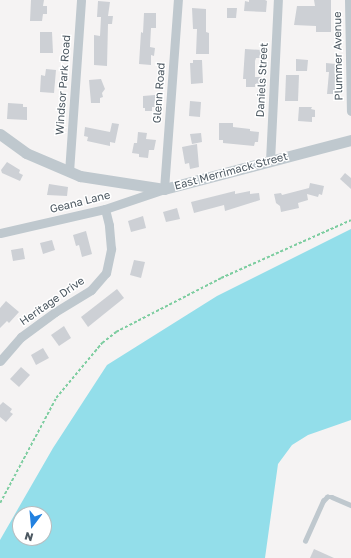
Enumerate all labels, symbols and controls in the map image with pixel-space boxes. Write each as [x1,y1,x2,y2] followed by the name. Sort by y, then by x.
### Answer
[331,11,345,101] street label: Plummer Avenue
[53,35,73,135] street label: Windsor Park Road
[253,42,271,118] street label: Daniels Street
[150,62,168,124] street label: Glenn Road
[173,150,289,192] street label: East Merrimack Street
[48,188,112,216] street label: Geana Lane
[17,274,87,328] street label: Heritage Drive
[12,506,52,546] north arrow
[23,530,35,544] text: N

